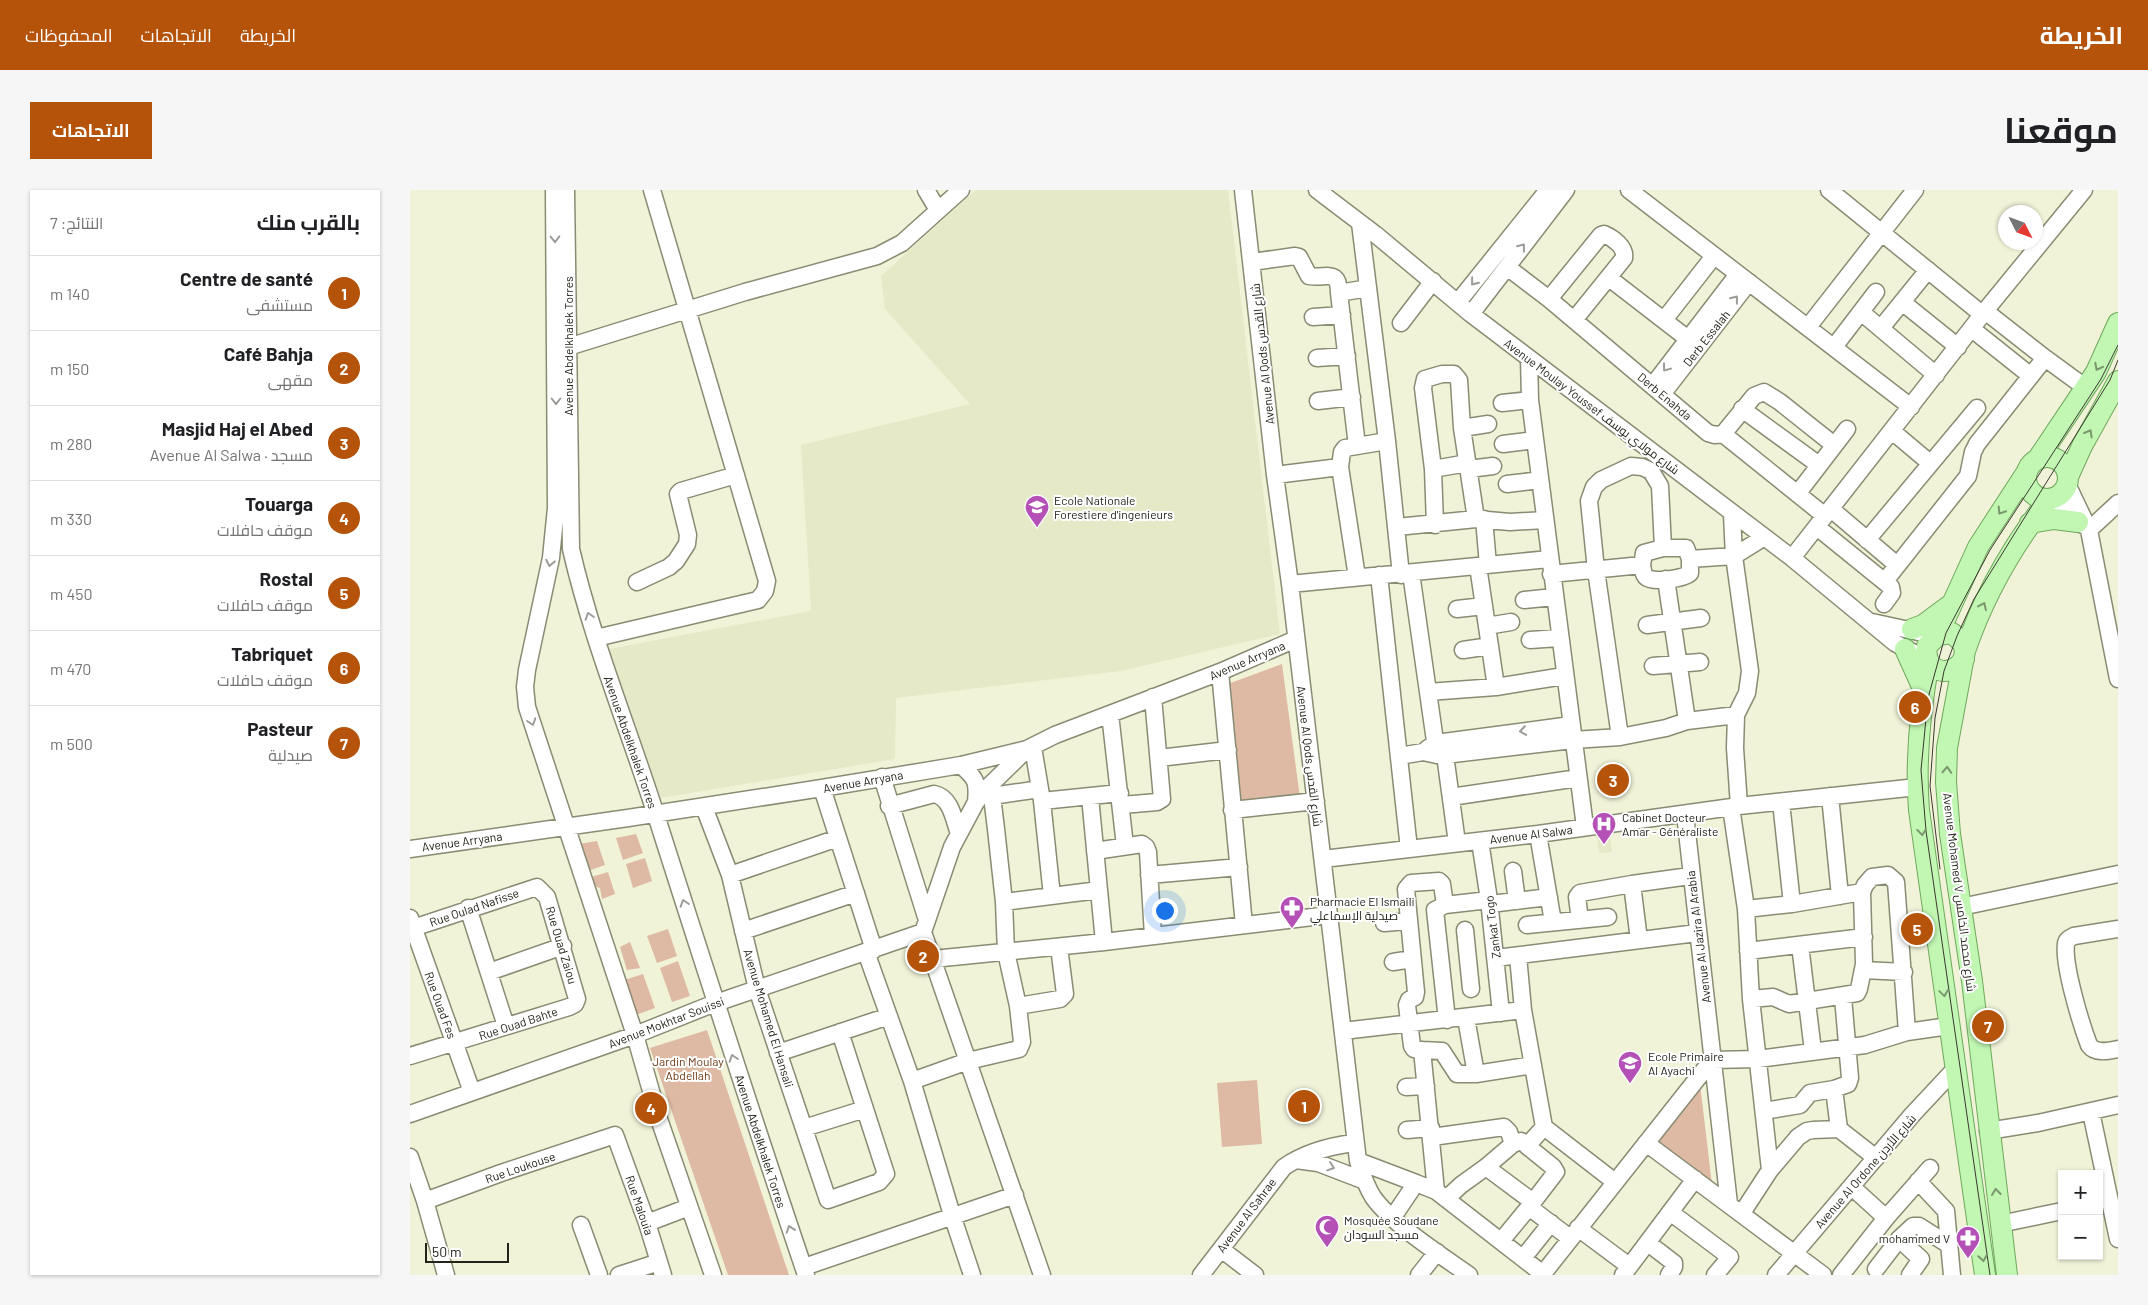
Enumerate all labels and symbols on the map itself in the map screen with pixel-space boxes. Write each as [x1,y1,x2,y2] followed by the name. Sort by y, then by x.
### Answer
[1998,205,2043,250] north arrow
[550,235,560,243] one-way arrow
[1516,243,1525,253] one-way arrow
[561,276,575,416] street label: Avenue Abdelkhalek Torres
[1470,277,1479,286] one-way arrow
[1248,282,1278,425] street label: Avenue Al Qods شارع القدس
[1729,295,1738,305] one-way arrow
[1680,307,1732,369] street label: Derb Essalah
[1499,335,1683,480] street label: Avenue Moulay Youssef شارع مولاي يوسف
[1663,362,1671,371] one-way arrow
[2094,362,2104,371] one-way arrow
[1635,369,1695,423] street label: Derb Enahda
[551,398,561,405] one-way arrow
[2083,429,2093,438] one-way arrow
[1054,493,1173,521] place label: Ecole Nationale Forestiere d'ingenieurs
[1024,494,1050,528] school or university icon: Ecole Nationale Forestiere d'ingenieurs
[1998,505,2007,515] one-way arrow
[545,559,556,568] one-way arrow
[1976,602,1986,611] one-way arrow
[585,613,595,621] one-way arrow
[1207,638,1287,682] street label: Avenue Arryana
[602,674,660,810] street label: Avenue Abdelkhalek Torres
[1292,685,1326,828] street label: Avenue Al Qods شارع القدس
[1899,688,1931,726] pin: 6
[527,718,537,726] one-way arrow
[1518,725,1526,736] one-way arrow
[1597,761,1629,799] pin: 3
[1941,766,1952,774] one-way arrow
[822,767,904,795] street label: Avenue Arryana
[1939,792,1979,993] street label: Avenue Mohamed V شارع محمد الخامس
[1622,810,1718,838] place label: Cabinet Docteur Amar - Généraliste
[1591,811,1617,845] hospital icon: Cabinet Docteur Amar - Généraliste
[1489,822,1573,846] street label: Avenue Al Salwa
[421,828,503,854] street label: Avenue Arryana
[1916,829,1927,837] one-way arrow
[1683,870,1713,1004] street label: Avenue Al Jazira Al Arabia
[427,885,521,929] street label: Rue Oulad Nafisse
[1310,894,1414,926] place label: Pharmacie El Ismaili صيدلية الإسماعلي
[1279,895,1305,929] pharmacy icon: Pharmacie El Ismaili صيدلية الإسماعلي
[1481,895,1503,959] street label: Zankat Togo
[1152,898,1178,924] your location
[679,900,689,908] one-way arrow
[544,905,580,985] street label: Rue Ouad Zaiou
[1901,910,1933,948] pin: 5
[907,937,939,975] pin: 2
[741,947,797,1089] street label: Avenue Mohamed El Hansali
[422,970,460,1040] street label: Rue Ouad Fes
[1939,989,1949,998] one-way arrow
[606,993,726,1051] street label: Avenue Mokhtar Souissi
[477,1004,559,1042] street label: Rue Ouad Bahte
[1972,1007,2004,1045] pin: 7
[1648,1049,1724,1077] place label: Ecole Primaire Al Ayachi
[1617,1050,1643,1084] school or university icon: Ecole Primaire Al Ayachi
[652,1054,724,1082] park label: Jardin Moulay Abdellah
[729,1054,739,1063] one-way arrow
[733,1073,789,1210] street label: Avenue Abdelkhalek Torres
[1288,1087,1320,1125] pin: 1
[635,1089,667,1127] pin: 4
[1812,1111,1920,1232] street label: Avenue Al Ordone شارع الأردن
[483,1148,557,1186] street label: Rue Loukouse
[1326,1161,1335,1171] one-way arrow
[623,1173,657,1237] street label: Rue Malouia
[1213,1175,1279,1255] street label: Avenue Al Sahrae
[1991,1188,2002,1196] one-way arrow
[1344,1213,1439,1242] place label: Mosquée Soudane مسجد السودان
[1314,1214,1340,1248] mosque icon: Mosquée Soudane مسجد السودان
[786,1225,796,1234] one-way arrow
[1955,1225,1981,1259] pharmacy icon: mohammed V
[1879,1231,1950,1245] place label: mohammed V
[425,1240,509,1263] scale bar
[1977,1254,1987,1262] one-way arrow

